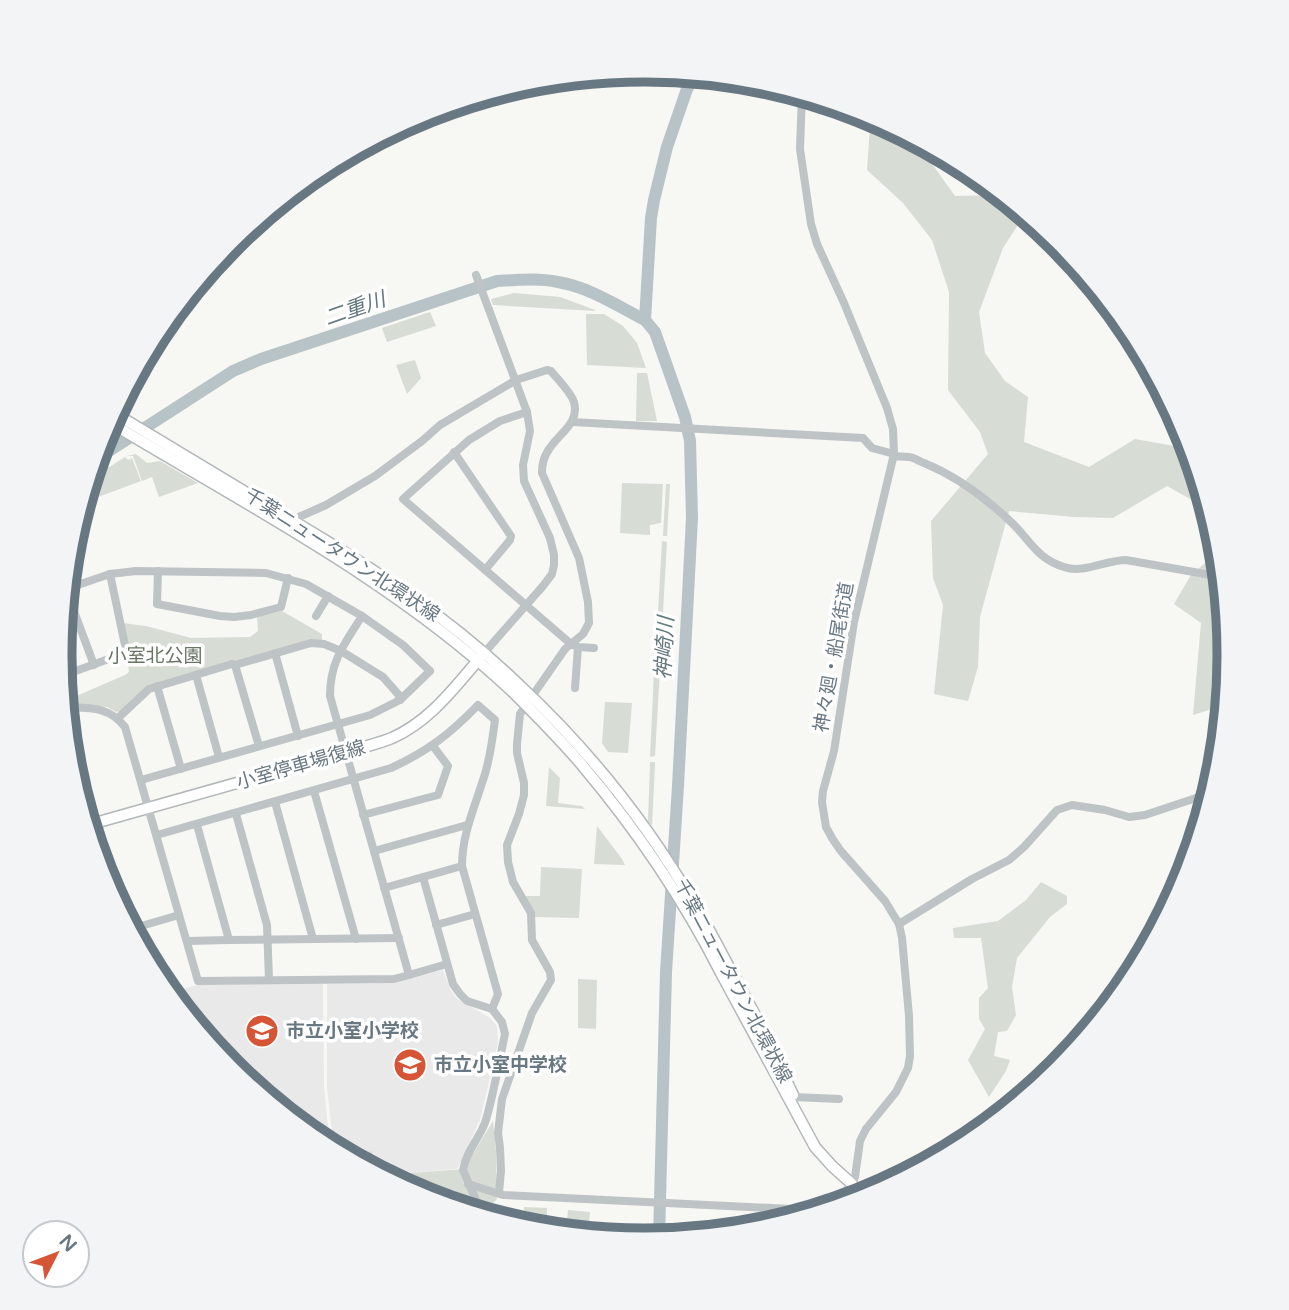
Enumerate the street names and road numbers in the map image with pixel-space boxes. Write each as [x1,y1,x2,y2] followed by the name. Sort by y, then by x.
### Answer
[240,484,444,626] street label: 千葉ニュータウン北環状線
[810,580,858,734] street label: 神々廻・船尾街道
[234,736,368,794] street label: 小室停車場復線
[670,875,796,1087] street label: 千葉ニュータウン北環状線

